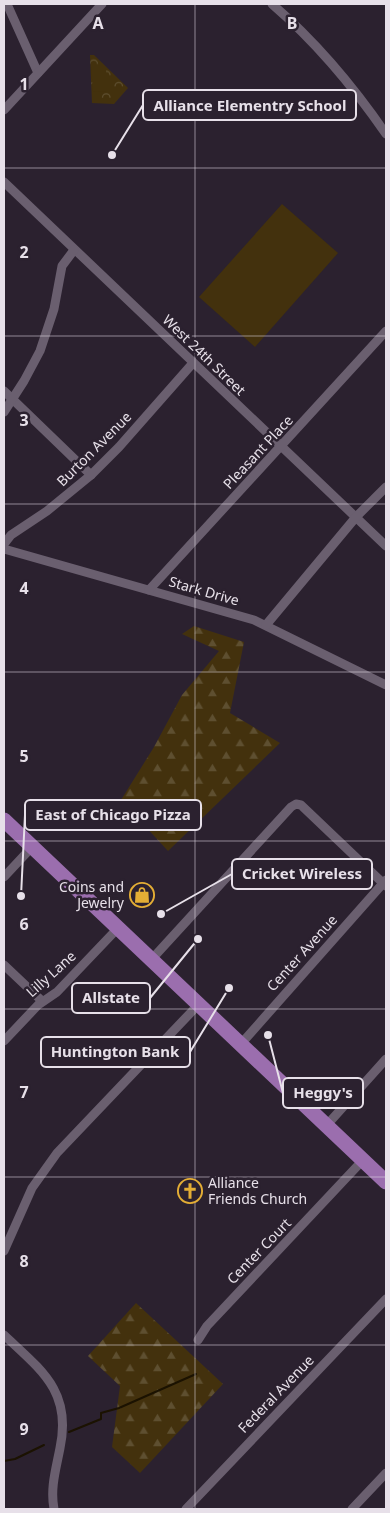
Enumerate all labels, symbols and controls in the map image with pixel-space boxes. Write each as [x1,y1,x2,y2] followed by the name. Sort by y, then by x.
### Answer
[92,12,104,34] text: A
[287,12,297,34] text: B
[19,73,29,95] text: 1
[143,90,356,120] callout: Alliance Elementry School
[154,95,346,115] text: Alliance Elementry School
[19,241,29,263] text: 2
[159,310,250,399] street label: West 24th Street
[52,407,135,490] street label: Burton Avenue
[19,409,29,431] text: 3
[219,411,297,493] street label: Pleasant Place
[167,571,242,610] street label: Stark Drive
[19,577,29,599] text: 4
[19,745,29,767] text: 5
[25,800,201,830] callout: East of Chicago Pizza
[35,804,191,824] text: East of Chicago Pizza
[232,859,372,889] callout: Cricket Wireless
[242,863,362,883] text: Cricket Wireless
[59,877,125,912] place label: Coins and Jewelry
[129,882,155,908] shop icon: Coins and Jewelry
[262,910,341,995] street label: Center Avenue
[19,913,29,935] text: 6
[22,946,80,1001] street label: Lilly Lane
[72,983,150,1013] callout: Allstate
[82,987,140,1007] text: Allstate
[41,1037,190,1067] callout: Huntington Bank
[51,1041,180,1061] text: Huntington Bank
[283,1078,363,1108] callout: Heggy's
[19,1081,29,1103] text: 7
[293,1082,353,1102] text: Heggy's
[208,1173,307,1208] place label: Alliance Friends Church
[177,1178,203,1204] church icon: Alliance Friends Church
[222,1214,295,1288] street label: Center Court
[19,1250,29,1272] text: 8
[234,1351,318,1437] street label: Federal Avenue
[19,1418,29,1440] text: 9

